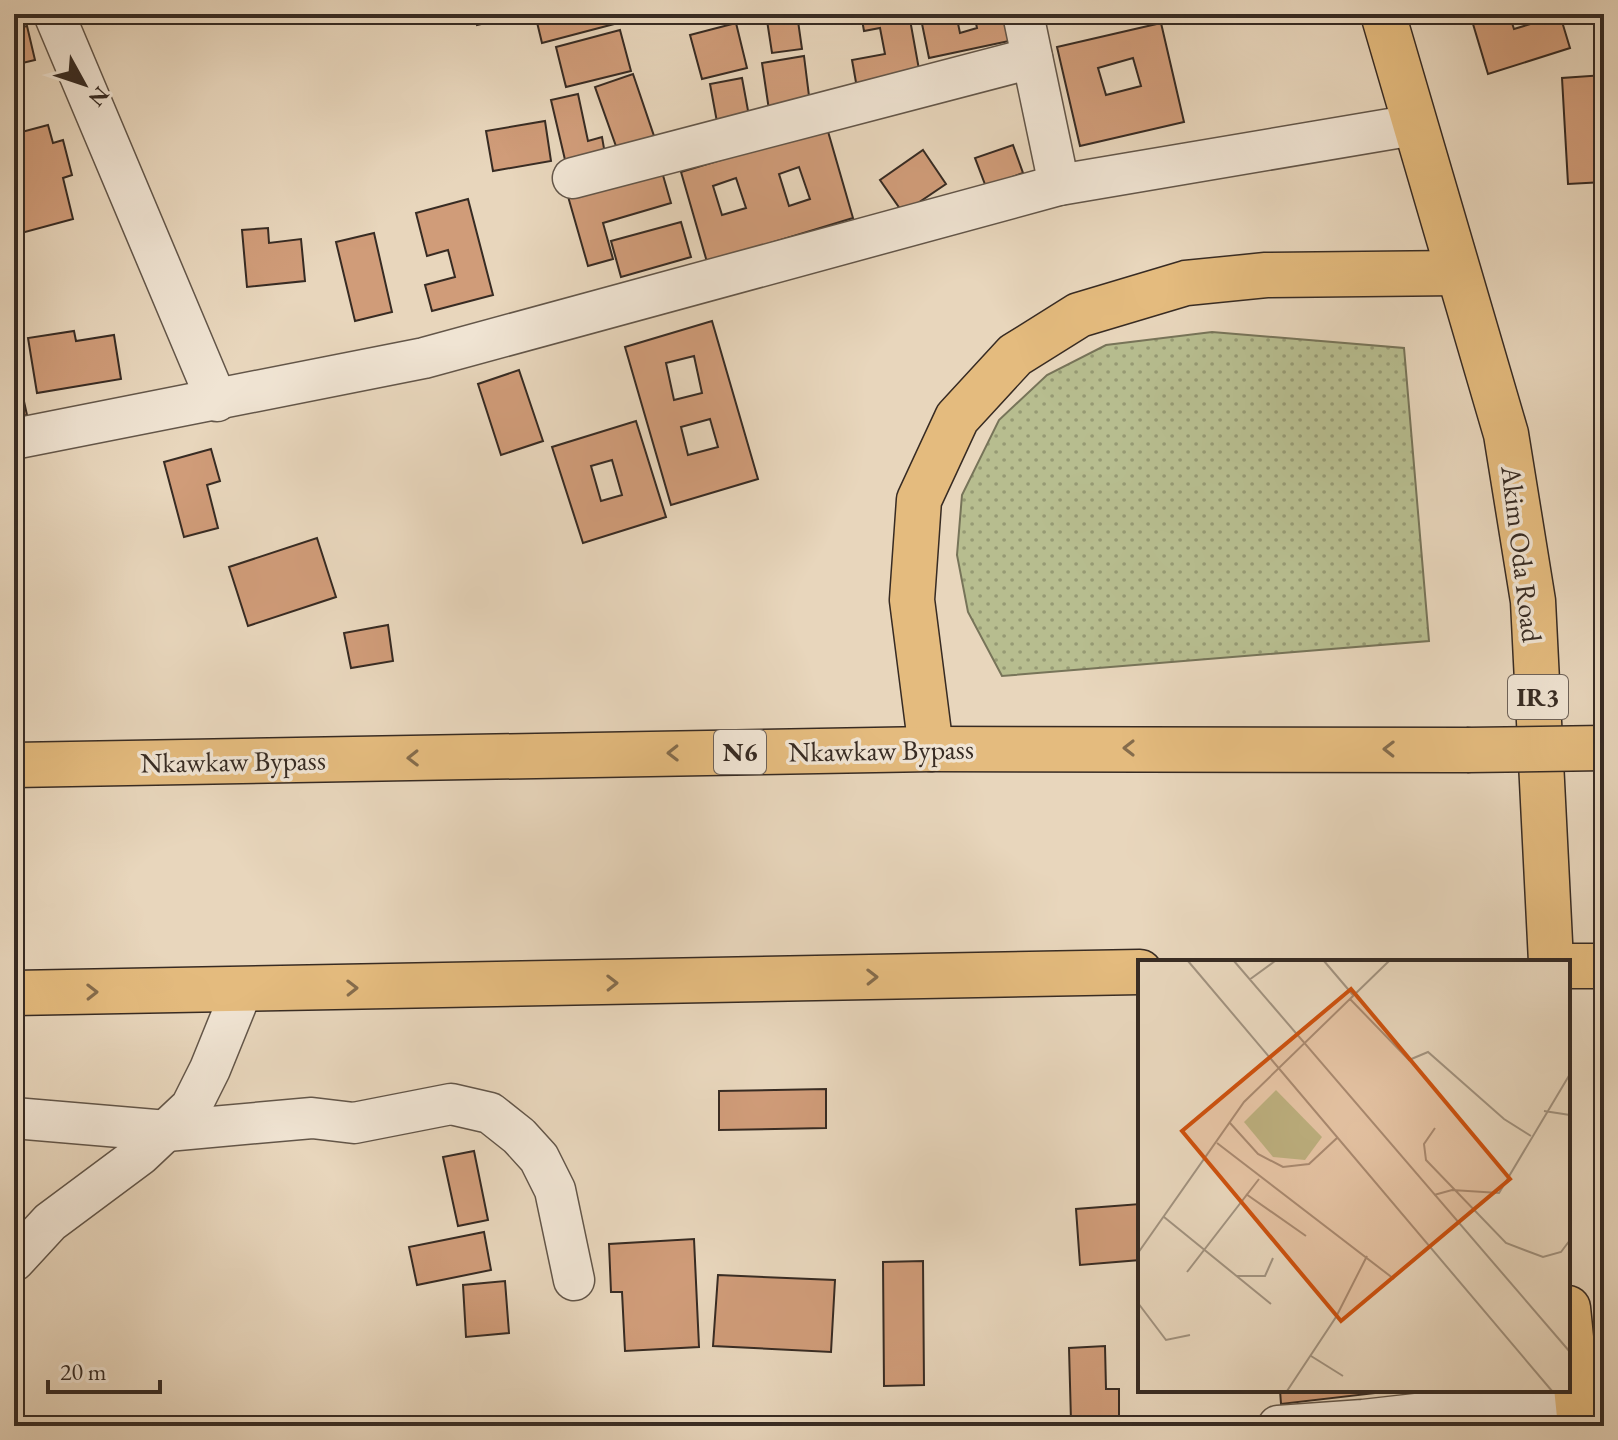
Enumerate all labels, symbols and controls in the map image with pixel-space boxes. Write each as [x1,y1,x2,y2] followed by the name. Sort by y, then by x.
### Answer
[44,44,124,124] north arrow
[82,80,116,113] text: N
[1493,463,1551,645] street label: Akim Oda Road
[1508,675,1568,719] road number: IR3
[714,730,766,774] road number: N6
[788,730,974,770] street label: Nkawkaw Bypass
[1122,739,1135,757] one-way arrow
[1382,740,1395,758] one-way arrow
[140,741,326,781] street label: Nkawkaw Bypass
[666,745,679,762] one-way arrow
[406,749,419,767] one-way arrow
[1138,960,1570,1392] inset map
[866,969,879,986] one-way arrow
[606,974,619,992] one-way arrow
[346,979,359,997] one-way arrow
[86,984,99,1001] one-way arrow
[48,1344,160,1394] scale bar
[60,1356,107,1387] text: 20 m

